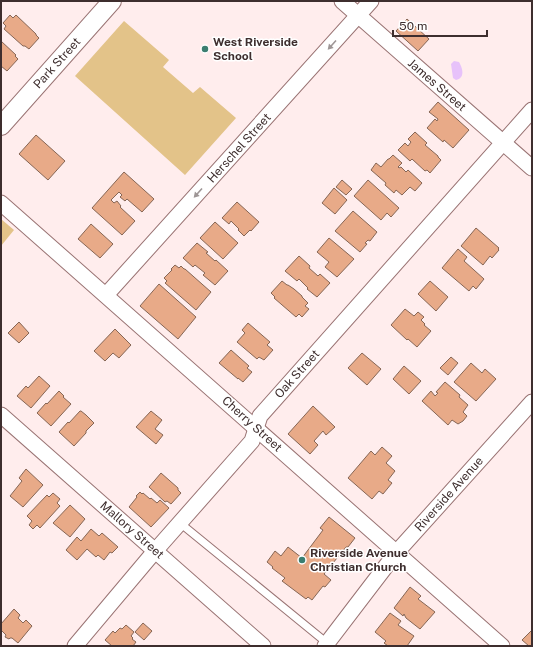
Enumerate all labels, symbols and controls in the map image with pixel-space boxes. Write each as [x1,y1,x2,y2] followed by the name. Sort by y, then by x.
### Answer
[393,12,487,38] scale bar
[399,19,427,33] text: 50 m
[31,34,84,91] street label: Park Street
[213,35,298,63] place label: West Riverside School
[328,40,337,49] one-way arrow
[200,44,210,54] marker: West Riverside School
[405,56,469,114] street label: James Street
[204,110,274,186] street label: Herschel Street
[194,188,203,198] one-way arrow
[272,347,323,401] street label: Oak Street
[219,393,285,455] street label: Cherry Street
[412,454,486,534] street label: Riverside Avenue
[97,498,167,562] street label: Mallory Street
[310,546,408,574] place label: Riverside Avenue Christian Church
[297,555,307,565] marker: Riverside Avenue Christian Church

